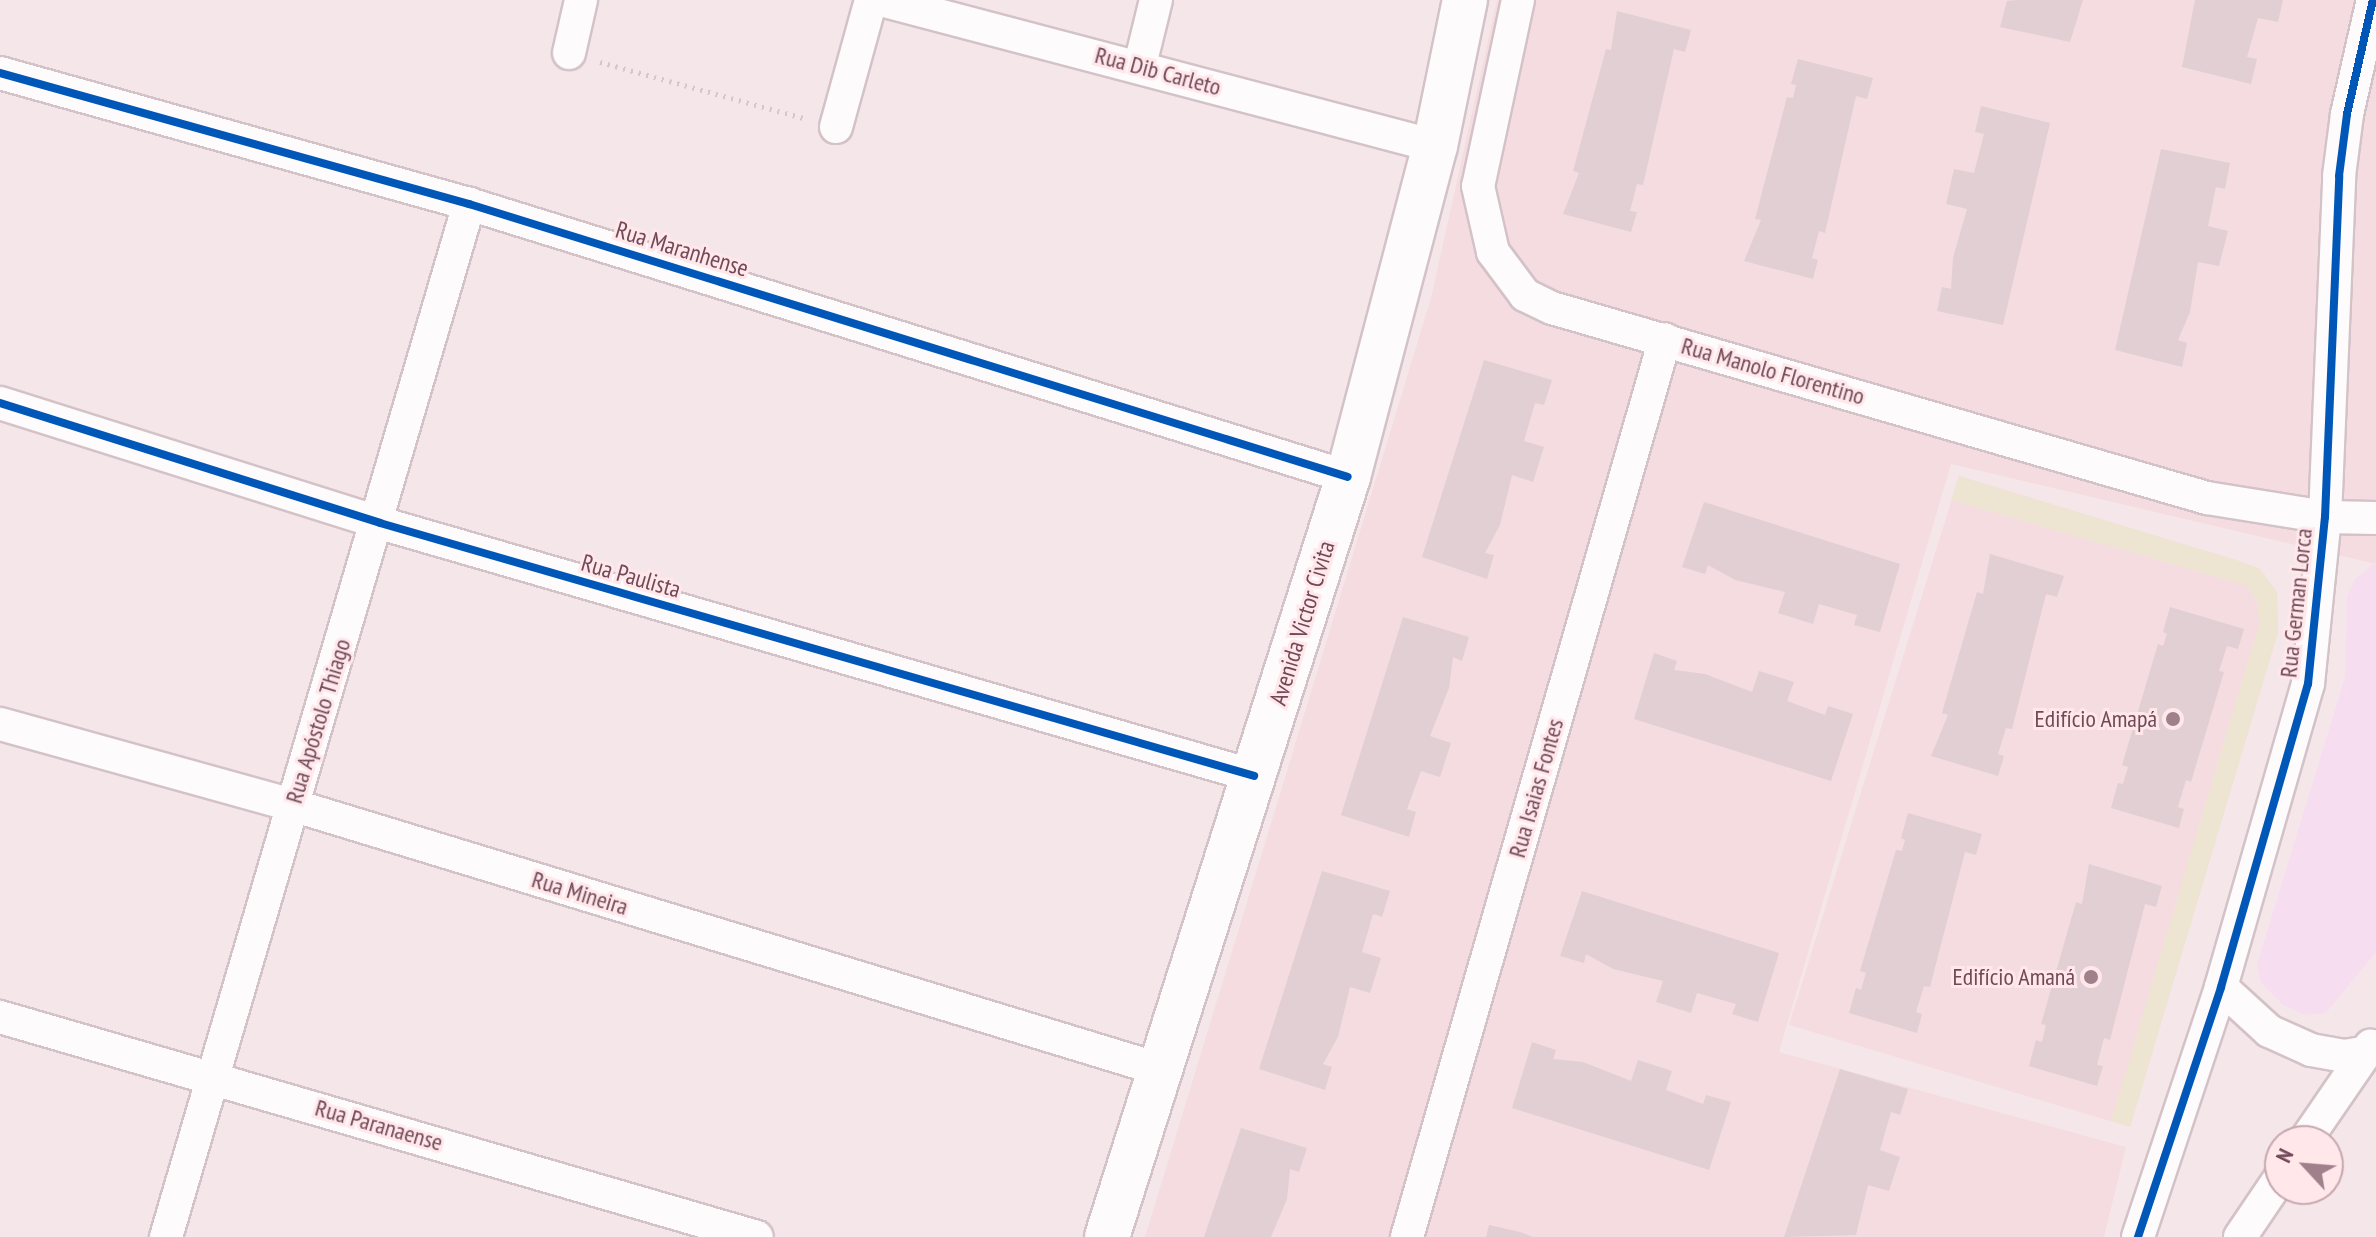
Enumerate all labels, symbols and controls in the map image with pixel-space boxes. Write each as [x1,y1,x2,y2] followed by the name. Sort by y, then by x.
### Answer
[1092,40,1224,102] street label: Rua Dib Carleto
[612,215,752,283] street label: Rua Maranhense
[1678,331,1868,411] street label: Rua Manolo Florentino
[2274,527,2318,679] street label: Rua German Lorca
[1263,537,1341,709] street label: Avenida Victor Civita
[578,548,684,604] street label: Rua Paulista
[279,635,357,807] street label: Rua Apóstolo Thiago
[2034,705,2157,733] place label: Edifício Amapá
[2164,710,2182,728] marker: Edifício Amapá
[1502,715,1570,861] street label: Rua Isaias Fontes
[528,865,632,921] street label: Rua Mineira
[1952,963,2075,991] place label: Edifício Amaná
[2082,968,2100,986] marker: Edifício Amaná
[312,1093,446,1157] street label: Rua Paranaense
[2264,1125,2344,1205] north arrow
[2269,1144,2299,1167] text: N

